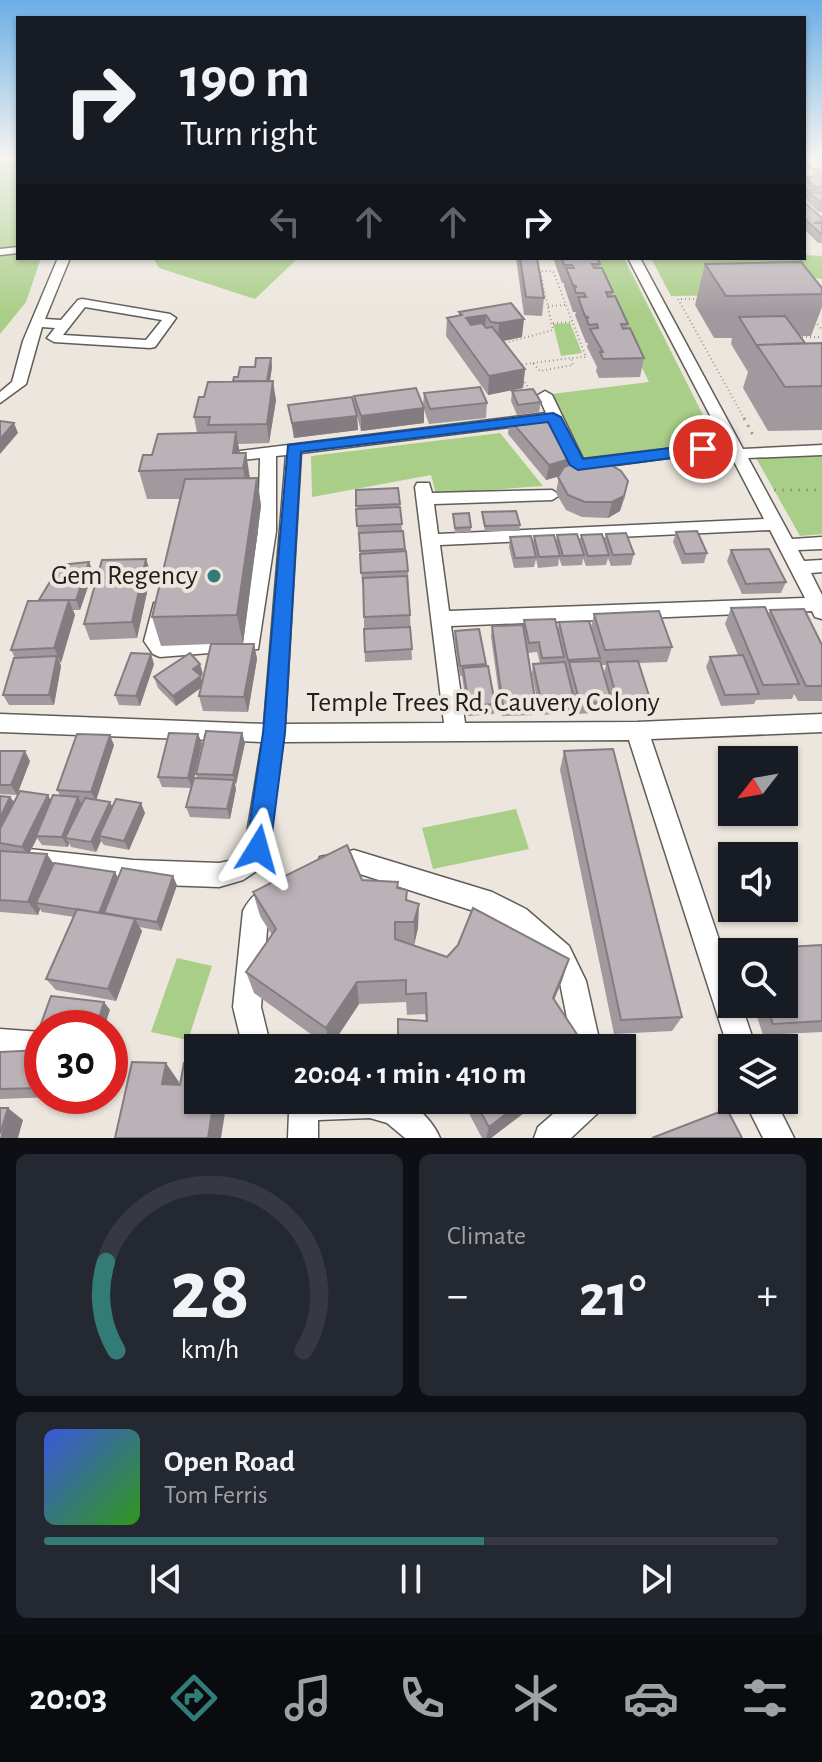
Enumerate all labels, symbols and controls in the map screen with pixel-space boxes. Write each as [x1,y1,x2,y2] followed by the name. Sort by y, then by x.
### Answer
[48,48,152,152] icon: right
[180,51,310,107] text: 190 m
[180,116,317,152] text: Turn right
[263,200,307,244] icon: left
[347,200,391,244] icon: ahead
[431,200,475,244] icon: ahead
[515,200,559,244] icon: right
[669,415,737,483] pin
[681,427,725,471] icon: arrive
[51,562,198,590] place label: Gem Regency
[205,567,223,585] marker: Gem Regency
[306,689,660,717] street label: Temple Trees Rd, Cauvery Colony
[718,746,798,826] north arrow
[718,746,798,1114] map controls
[216,807,300,891] position arrow
[718,842,798,922] button: sound
[718,938,798,1018] button: search
[24,1010,128,1114] speed limit sign: 30
[718,1034,798,1114] button: layers
[294,1059,526,1089] text: 20:04 · 1 min · 410 m
[447,1223,526,1249] text: Climate
[169,1250,250,1334] text: 28
[579,1267,646,1327] text: 21°
[447,1274,468,1318] text: −
[757,1274,778,1318] text: +
[180,1335,239,1364] text: km/h
[164,1447,295,1477] text: Open Road
[164,1482,268,1508] text: Tom Ferris
[144,1557,188,1601] icon: previous
[389,1557,433,1601] icon: pause
[634,1557,678,1601] icon: next
[166,1670,222,1726] icon: directions
[280,1670,336,1726] icon: music
[394,1670,450,1726] icon: phone
[508,1670,564,1726] icon: climate
[623,1670,679,1726] icon: car
[737,1670,793,1726] icon: filters
[29,1680,107,1716] text: 20:03

